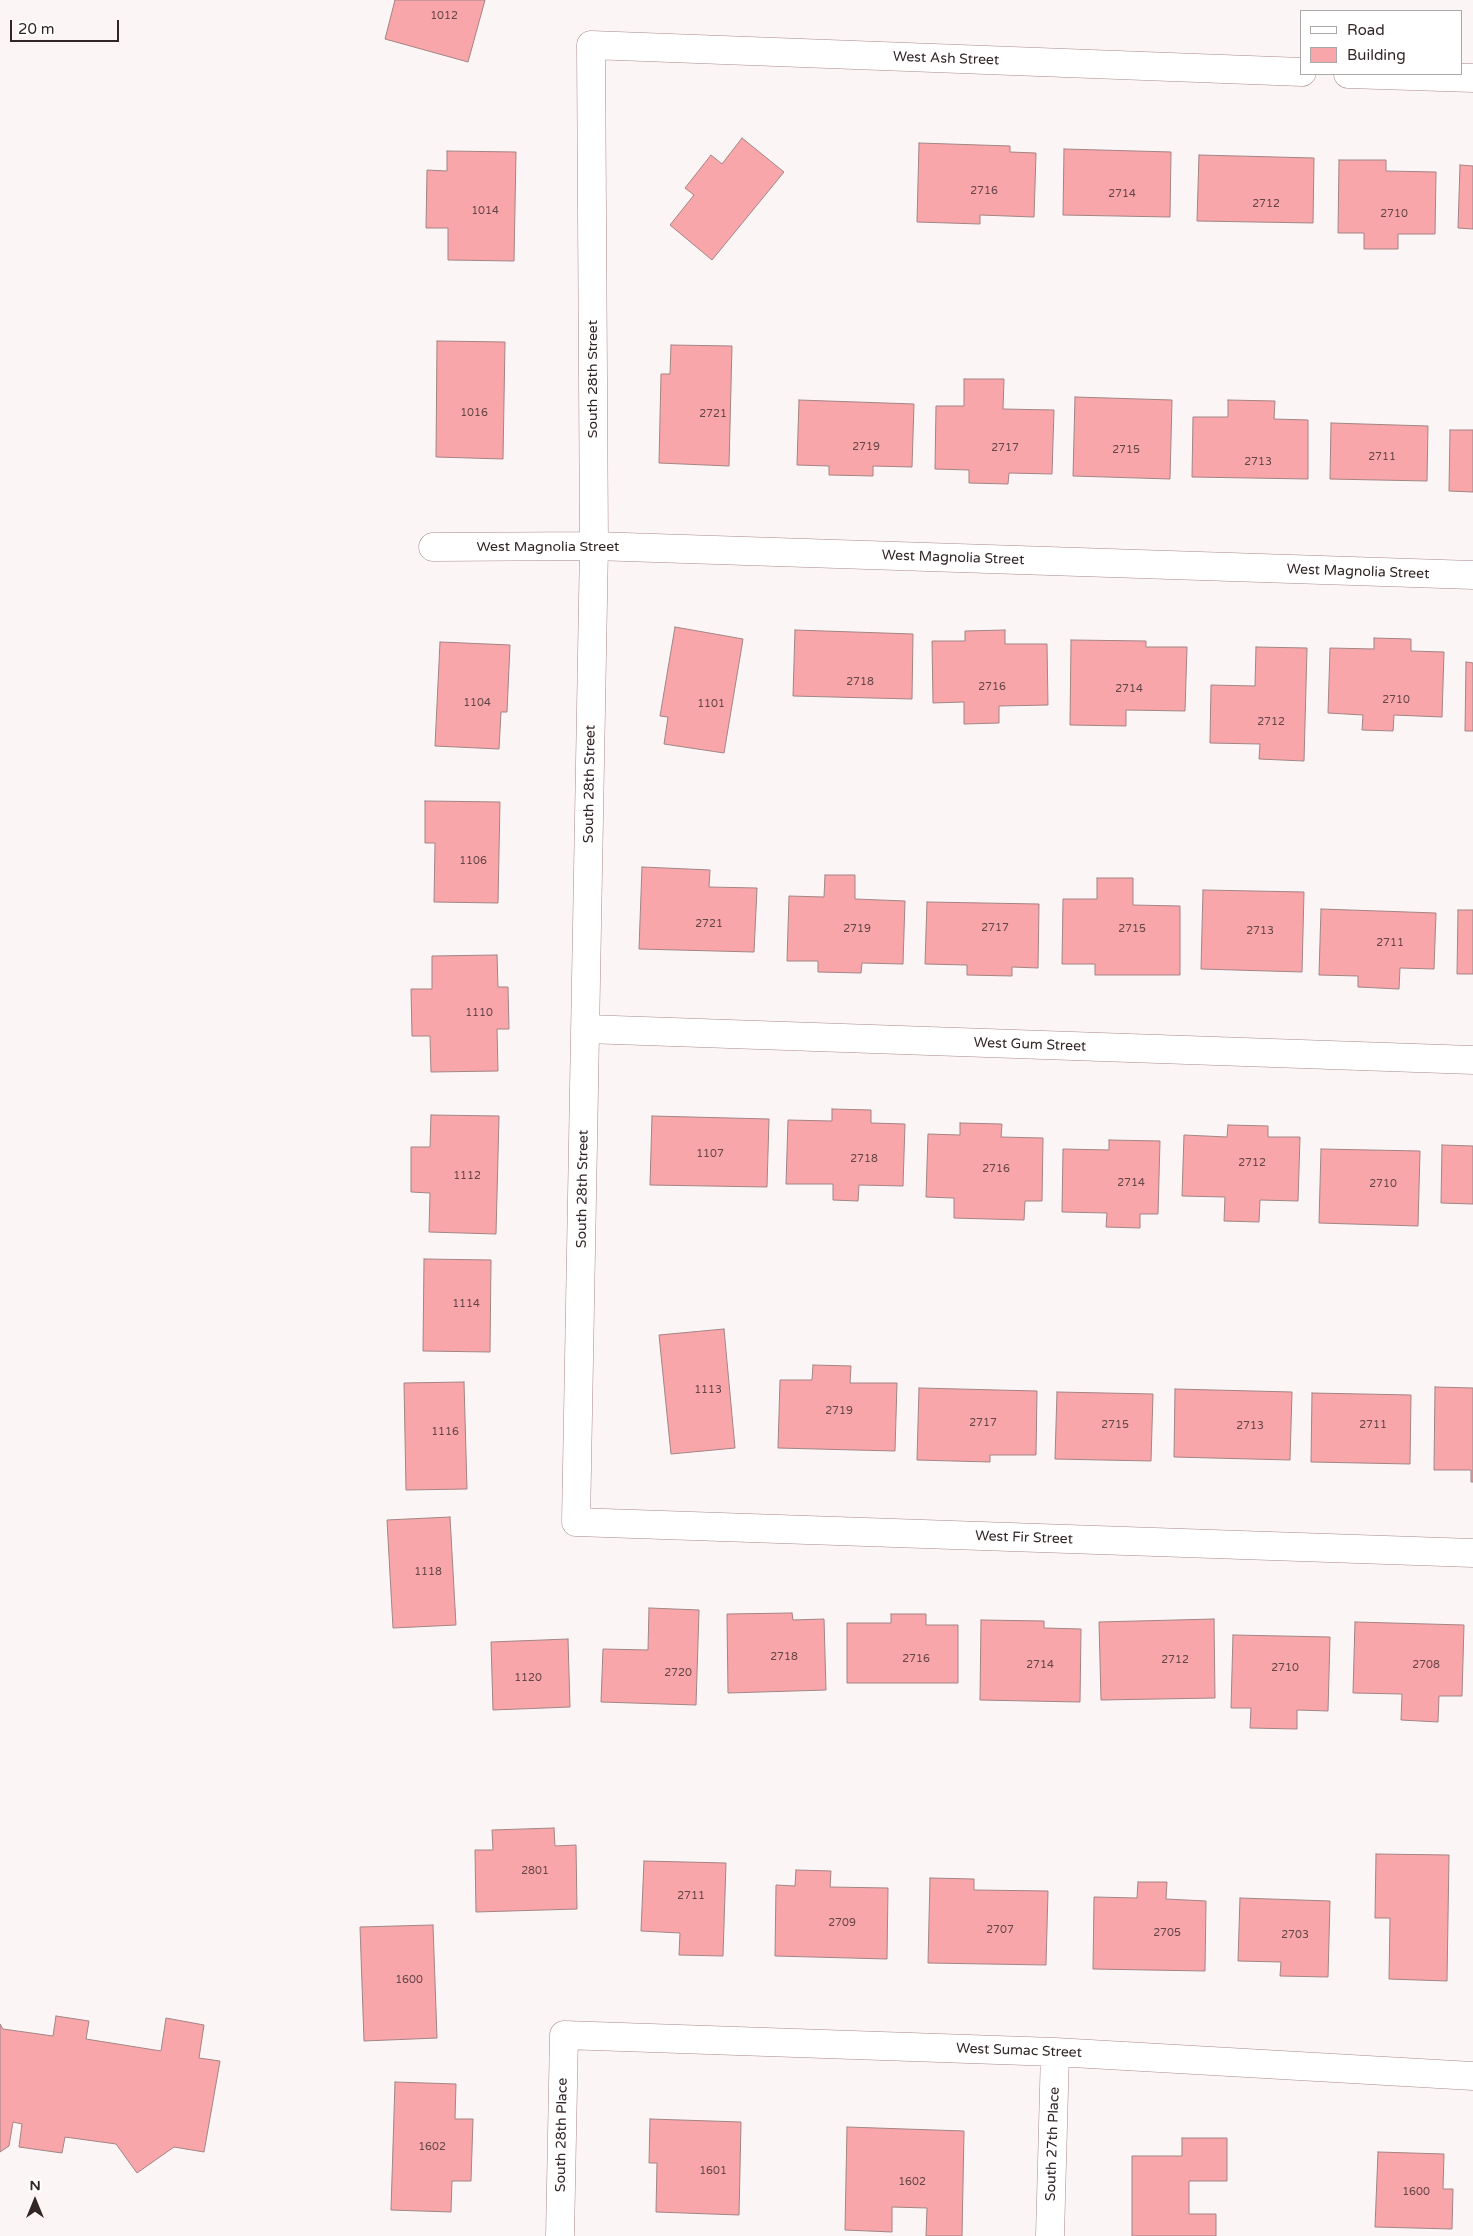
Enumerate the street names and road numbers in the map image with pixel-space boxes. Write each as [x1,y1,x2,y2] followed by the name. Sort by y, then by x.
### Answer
[893,49,999,69] street label: West Ash Street
[585,320,601,438] street label: South 28th Street
[477,539,619,555] street label: West Magnolia Street
[881,547,1025,569] street label: West Magnolia Street
[1286,561,1430,583] street label: West Magnolia Street
[581,725,599,843] street label: South 28th Street
[973,1035,1087,1055] street label: West Gum Street
[574,1130,592,1248] street label: South 28th Street
[975,1528,1073,1548] street label: West Fir Street
[956,2040,1082,2062] street label: West Sumac Street
[553,2078,571,2192] street label: South 28th Place
[1043,2087,1063,2201] street label: South 27th Place

